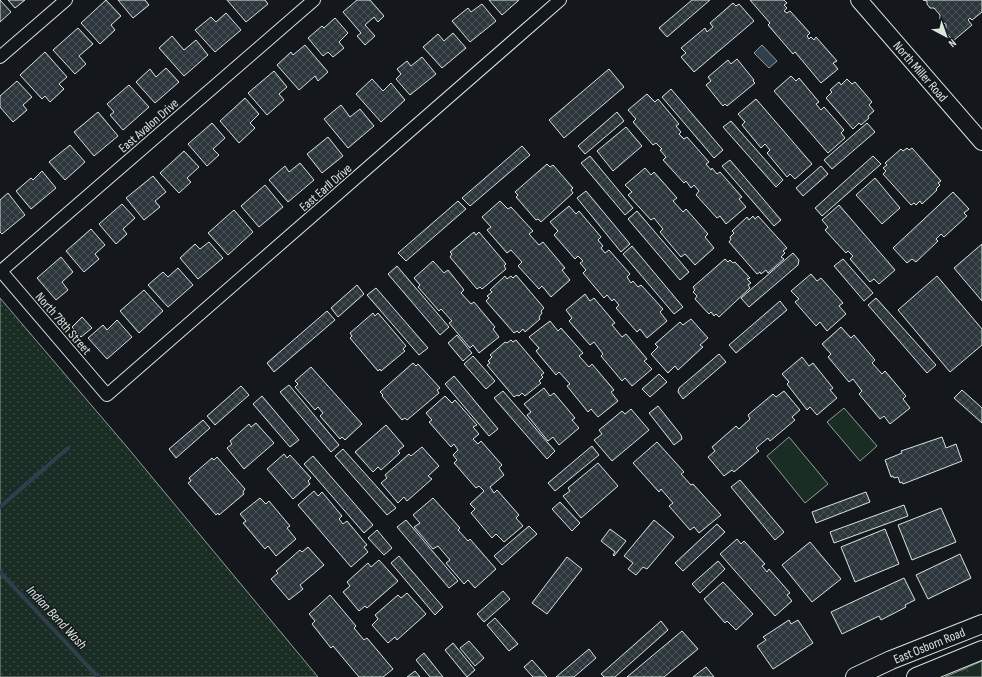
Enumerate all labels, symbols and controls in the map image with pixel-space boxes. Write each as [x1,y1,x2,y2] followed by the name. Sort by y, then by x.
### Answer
[926,16,966,56] north arrow
[890,38,952,104] street label: North Miller Road
[115,95,182,156] street label: East Avalon Drive
[296,161,355,215] street label: East Earll Drive
[32,289,95,358] street label: North 78th Street
[23,582,91,653] water label: Indian Bend Wash
[891,624,967,668] street label: East Osborn Road

